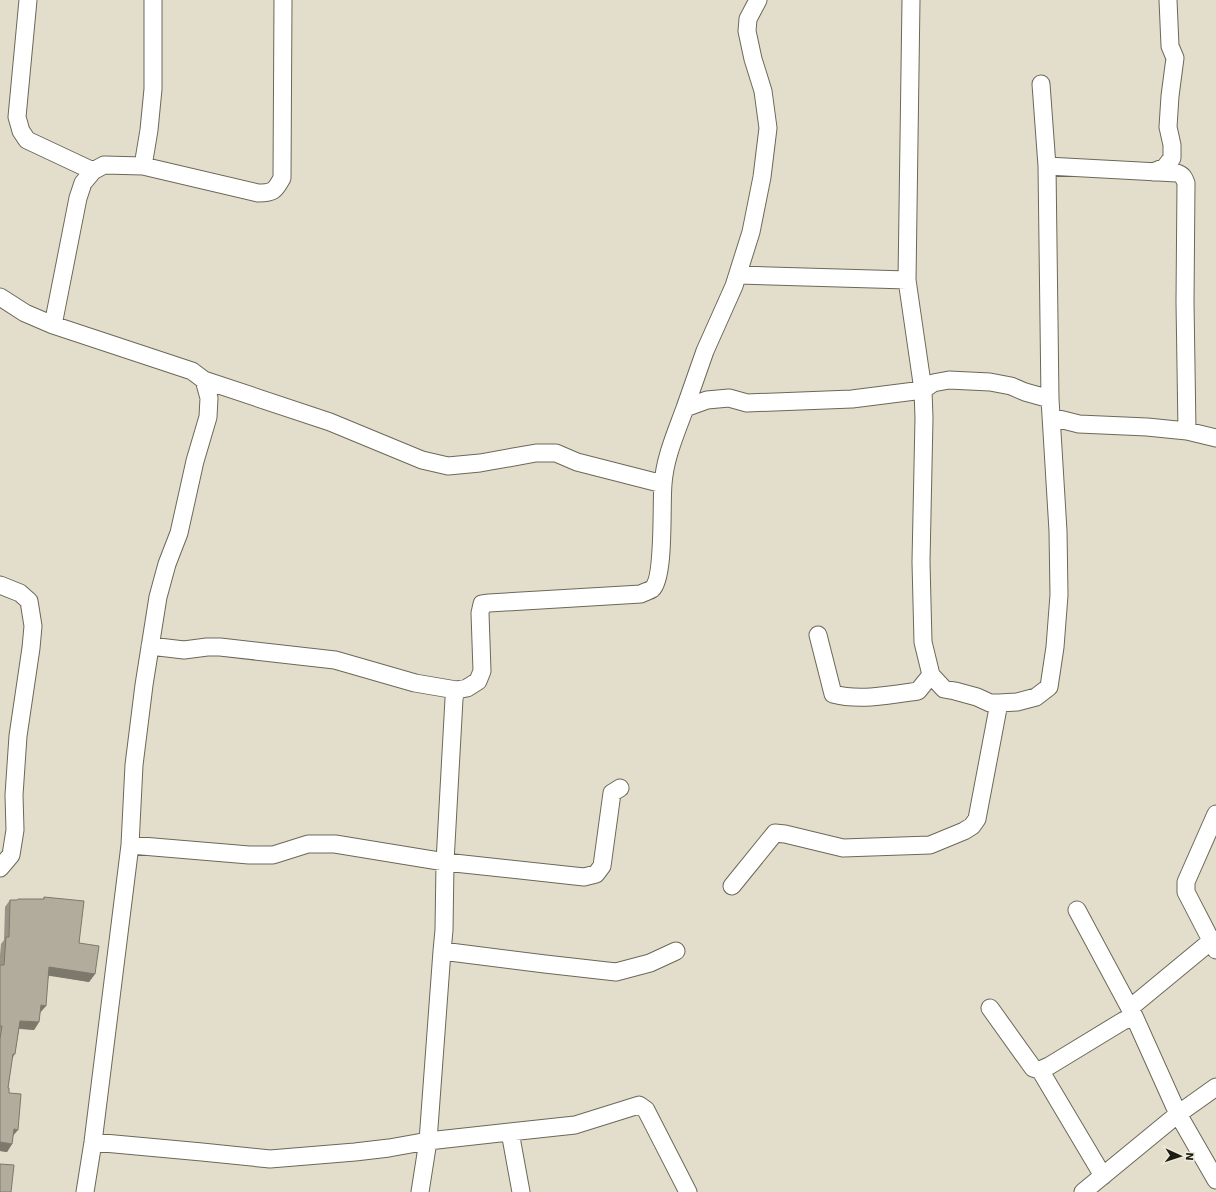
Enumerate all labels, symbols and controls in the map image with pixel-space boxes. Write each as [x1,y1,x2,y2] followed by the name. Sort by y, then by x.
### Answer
[1160,1136,1200,1176] north arrow
[1183,1152,1196,1161] text: N

